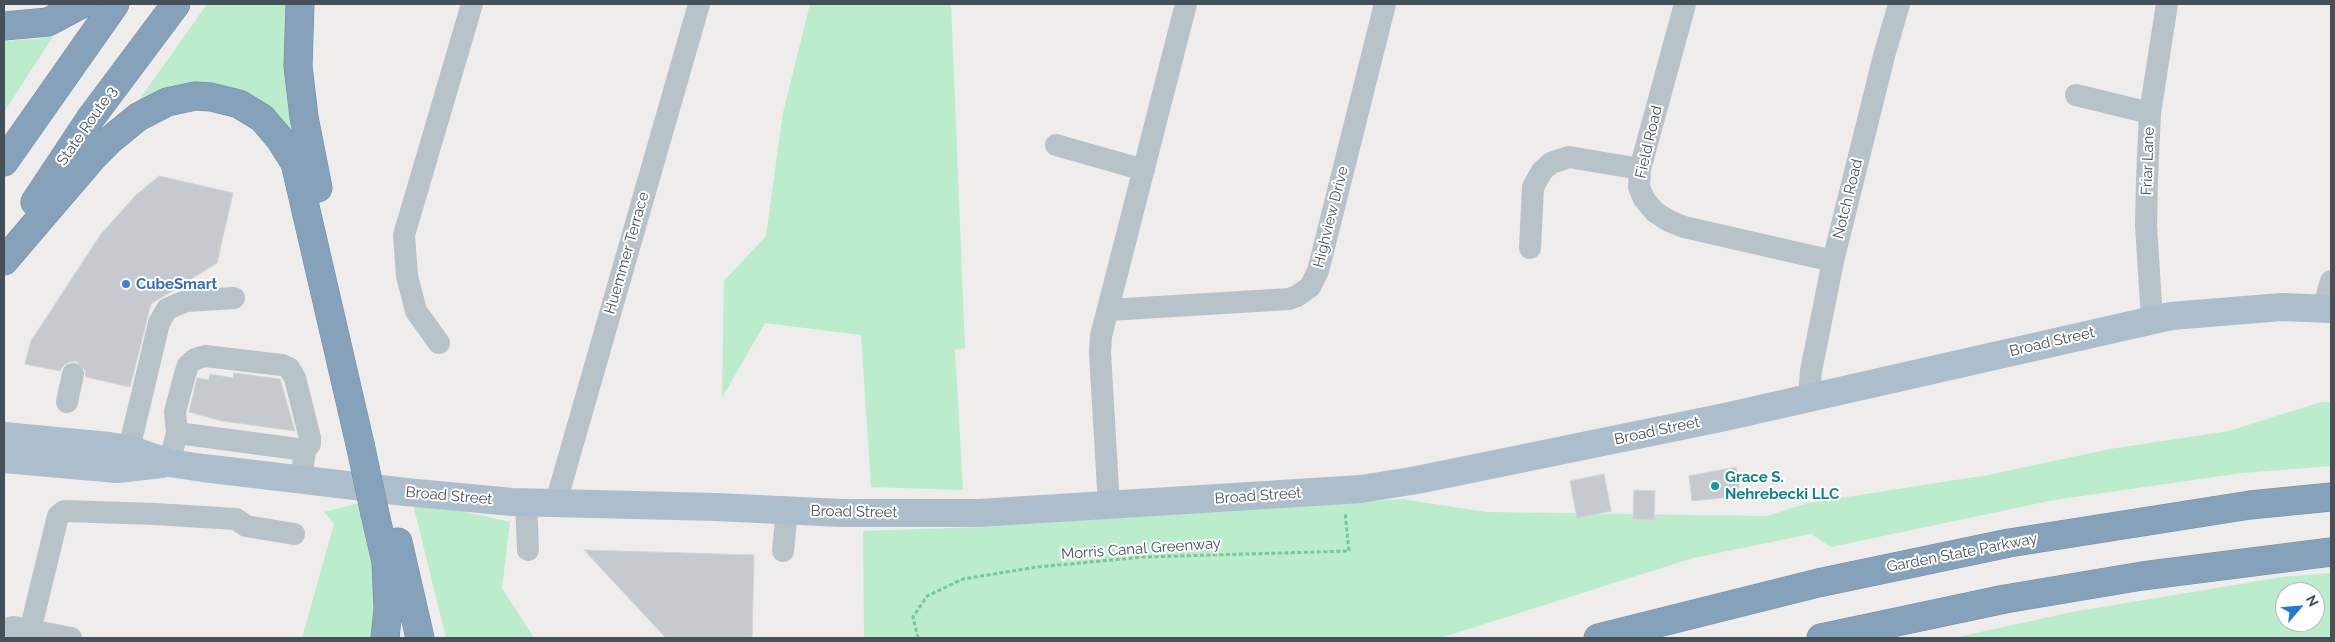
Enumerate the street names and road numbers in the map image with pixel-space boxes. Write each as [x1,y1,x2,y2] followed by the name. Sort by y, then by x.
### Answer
[53,83,121,169] street label: State Route 3
[1632,104,1666,180] street label: Field Road
[2138,126,2158,196] street label: Friar Lane
[1829,157,1867,241] street label: Notch Road
[1310,164,1352,270] street label: Highview Drive
[601,190,653,316] street label: Huemmer Terrace
[2008,323,2096,361] street label: Broad Street
[1613,413,1701,449] street label: Broad Street
[405,483,493,509] street label: Broad Street
[1214,484,1302,508] street label: Broad Street
[810,502,898,522] street label: Broad Street
[1885,530,2039,576] street label: Garden State Parkway
[1060,534,1222,564] street label: Morris Canal Greenway

